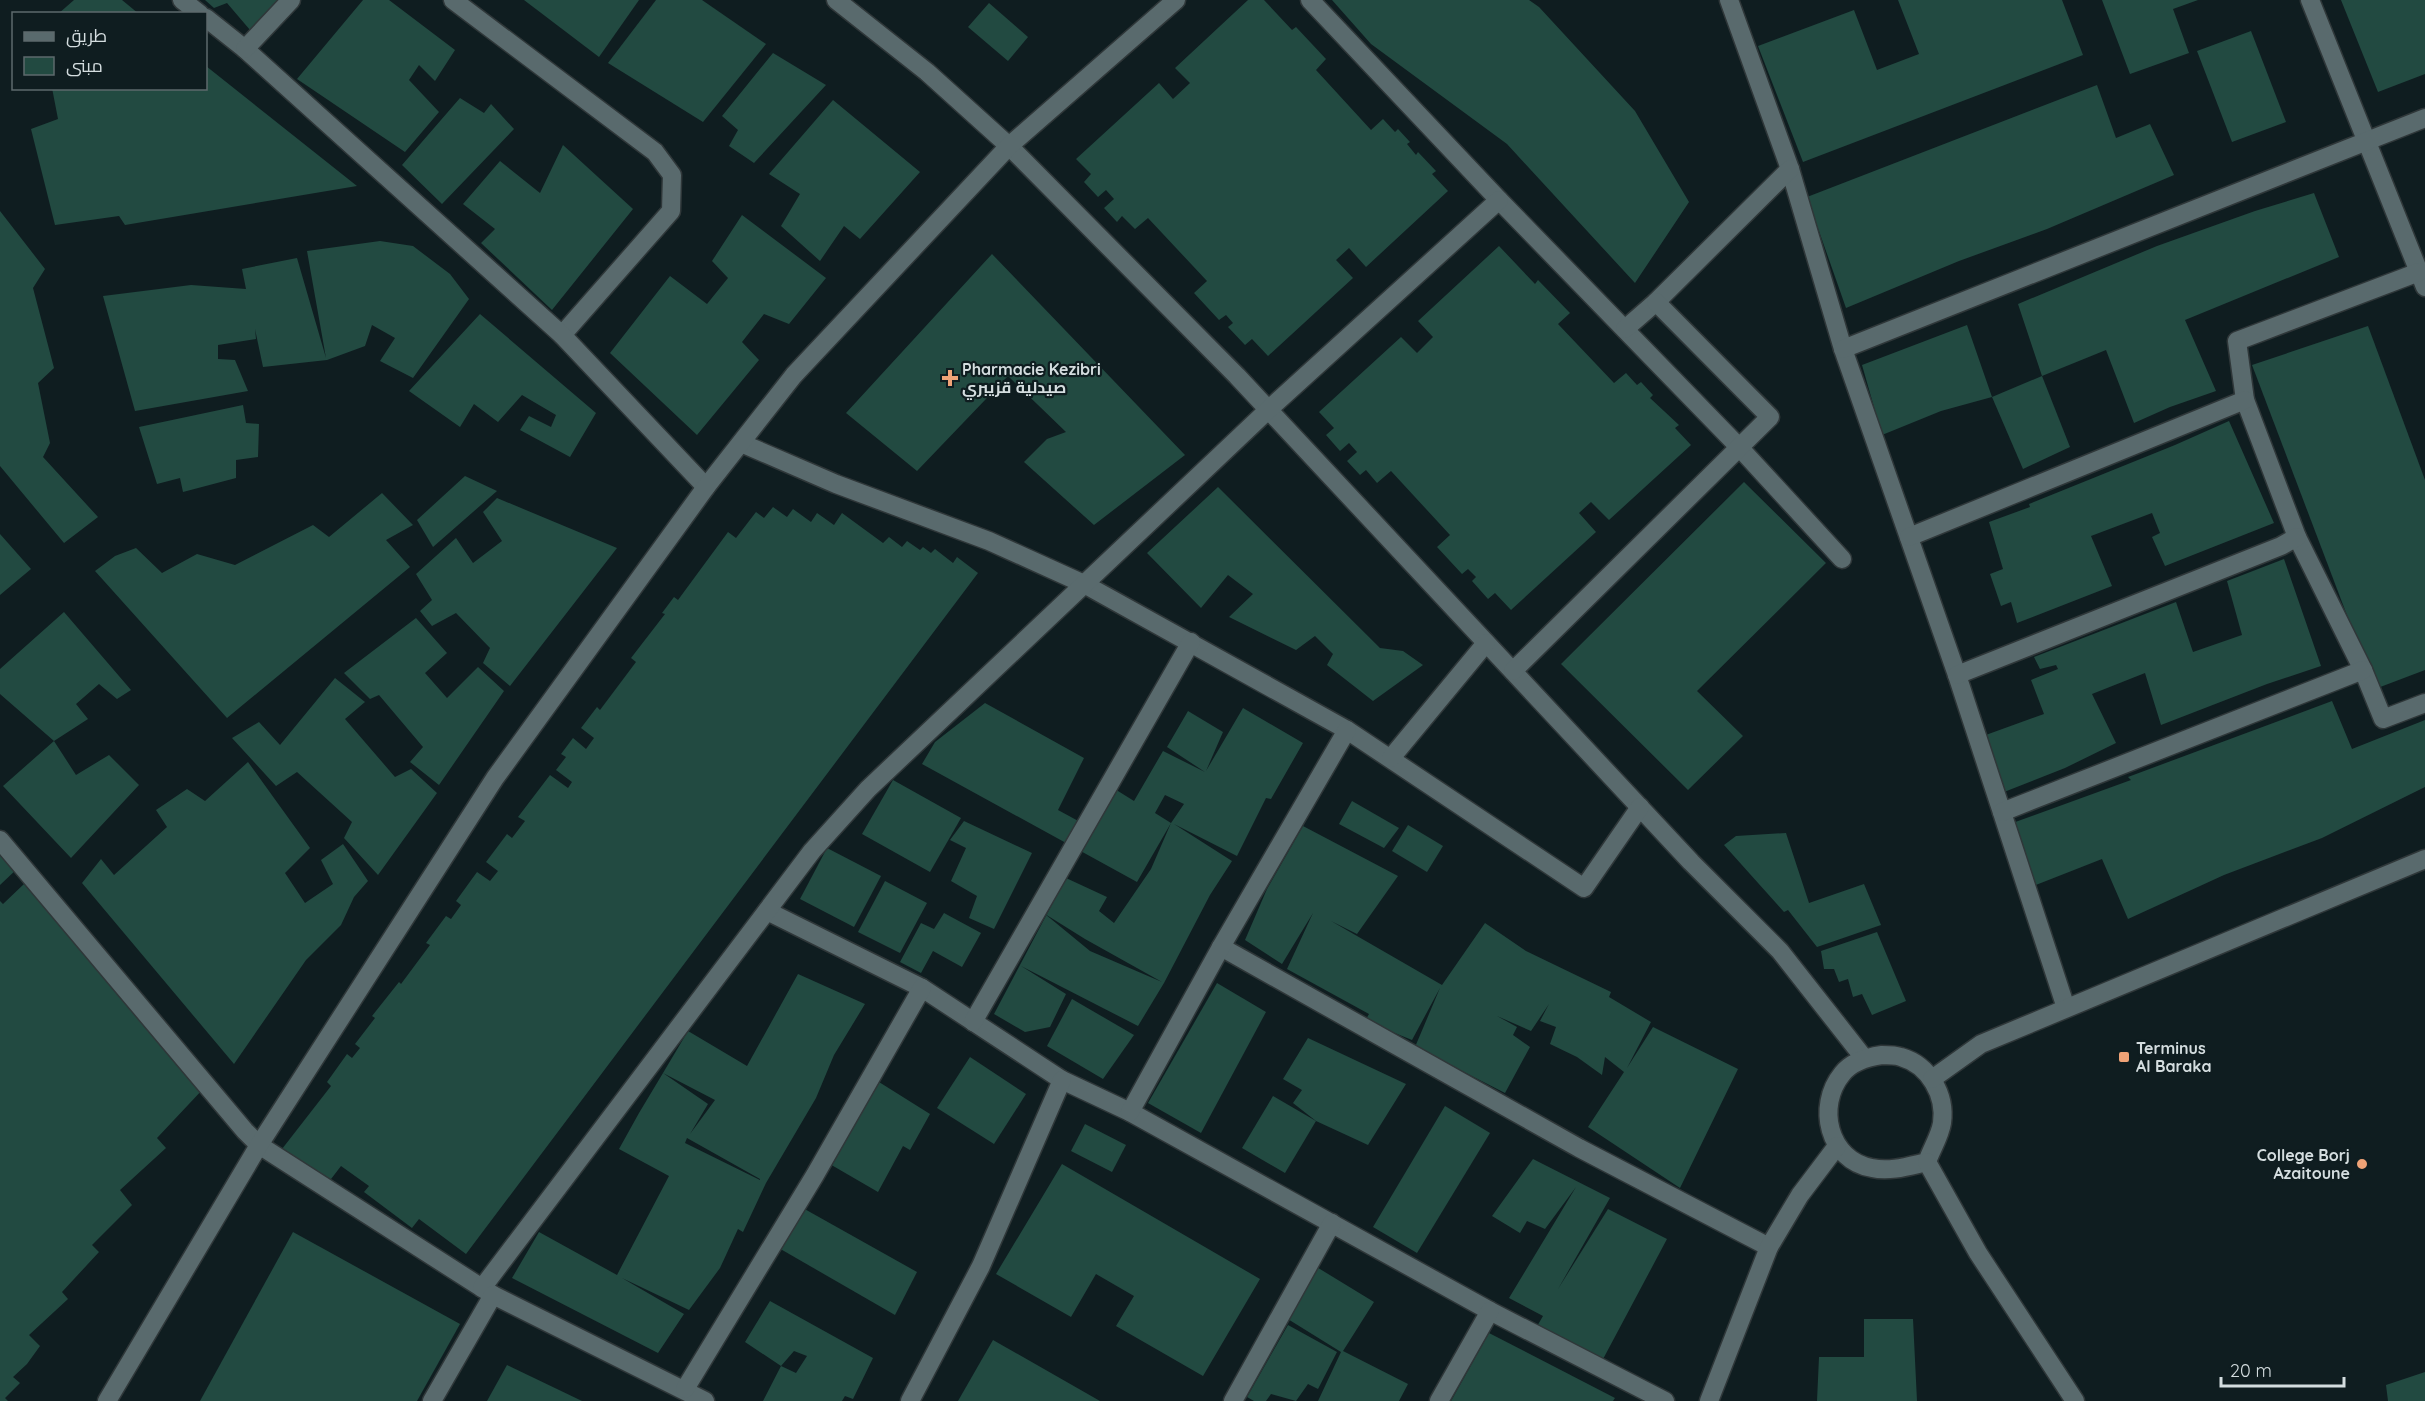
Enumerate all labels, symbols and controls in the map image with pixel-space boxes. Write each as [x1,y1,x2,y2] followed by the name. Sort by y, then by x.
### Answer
[12,12,207,90] legend
[66,24,107,48] text: طريق
[66,54,103,77] text: مبنى
[962,359,1101,400] place label: Pharmacie Kezibri صيدلية قزيبري
[943,371,957,385] marker: Pharmacie Kezibri صيدلية قزيبري
[2136,1038,2211,1076] place label: Terminus Al Baraka
[2117,1050,2131,1064] marker: Terminus Al Baraka
[2257,1145,2350,1183] place label: College Borj Azaitoune
[2355,1157,2369,1171] marker: College Borj Azaitoune
[2221,1350,2344,1388] scale bar
[2230,1359,2272,1382] text: 20 m

